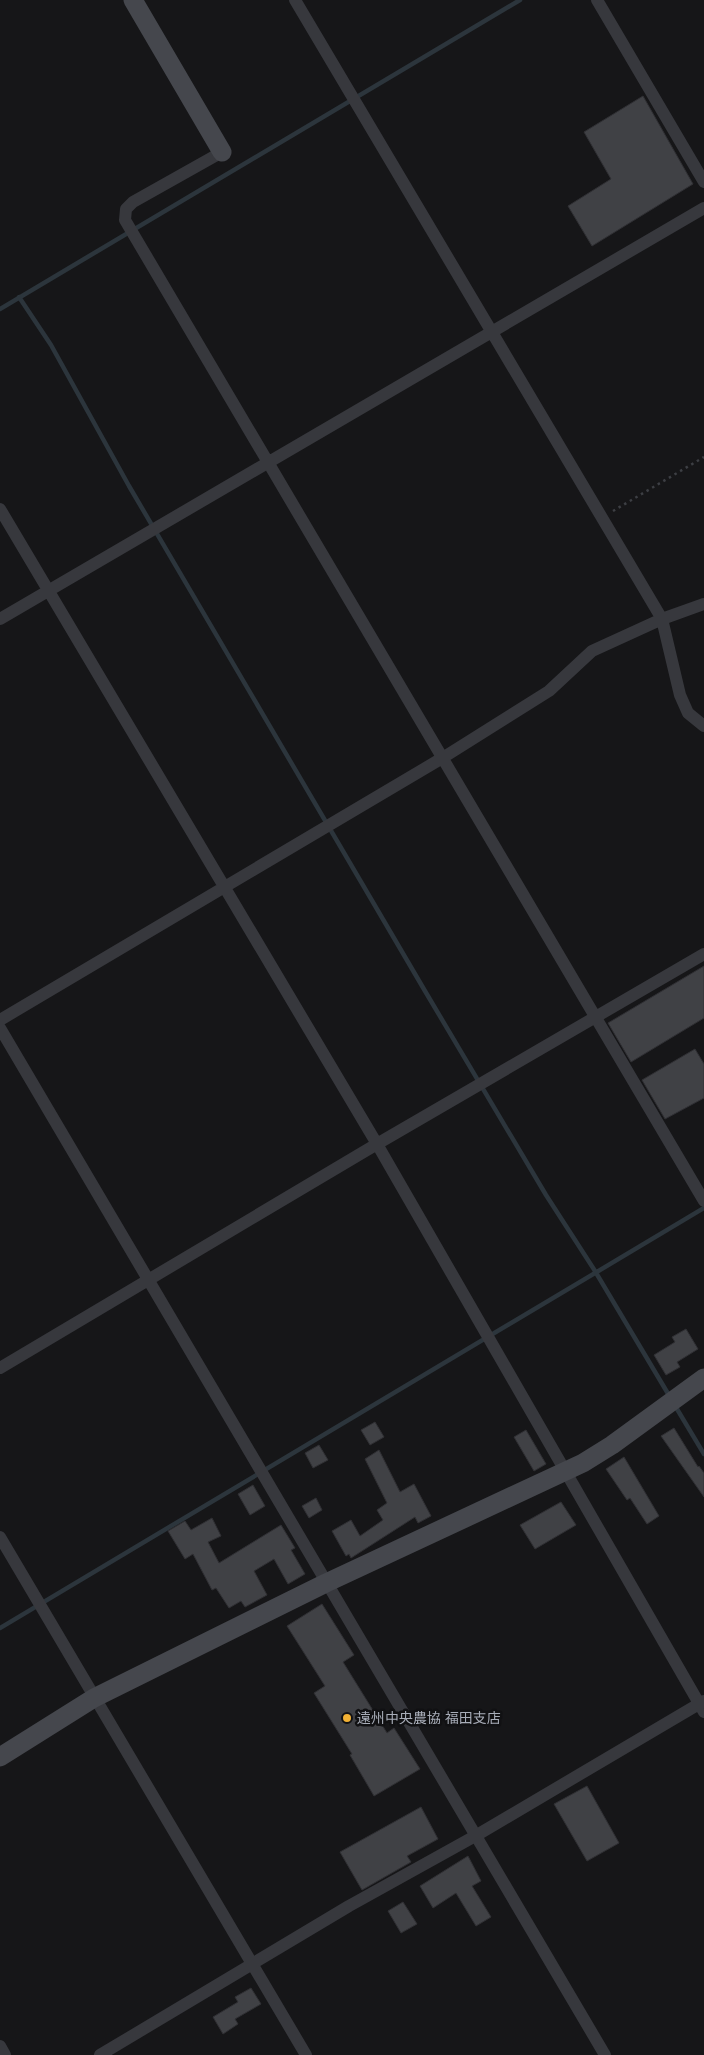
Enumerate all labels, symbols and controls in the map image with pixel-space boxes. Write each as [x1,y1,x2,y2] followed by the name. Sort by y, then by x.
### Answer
[357,1708,501,1727] place label: 遠州中央農協 福田支店
[341,1712,353,1724] marker: 遠州中央農協 福田支店

